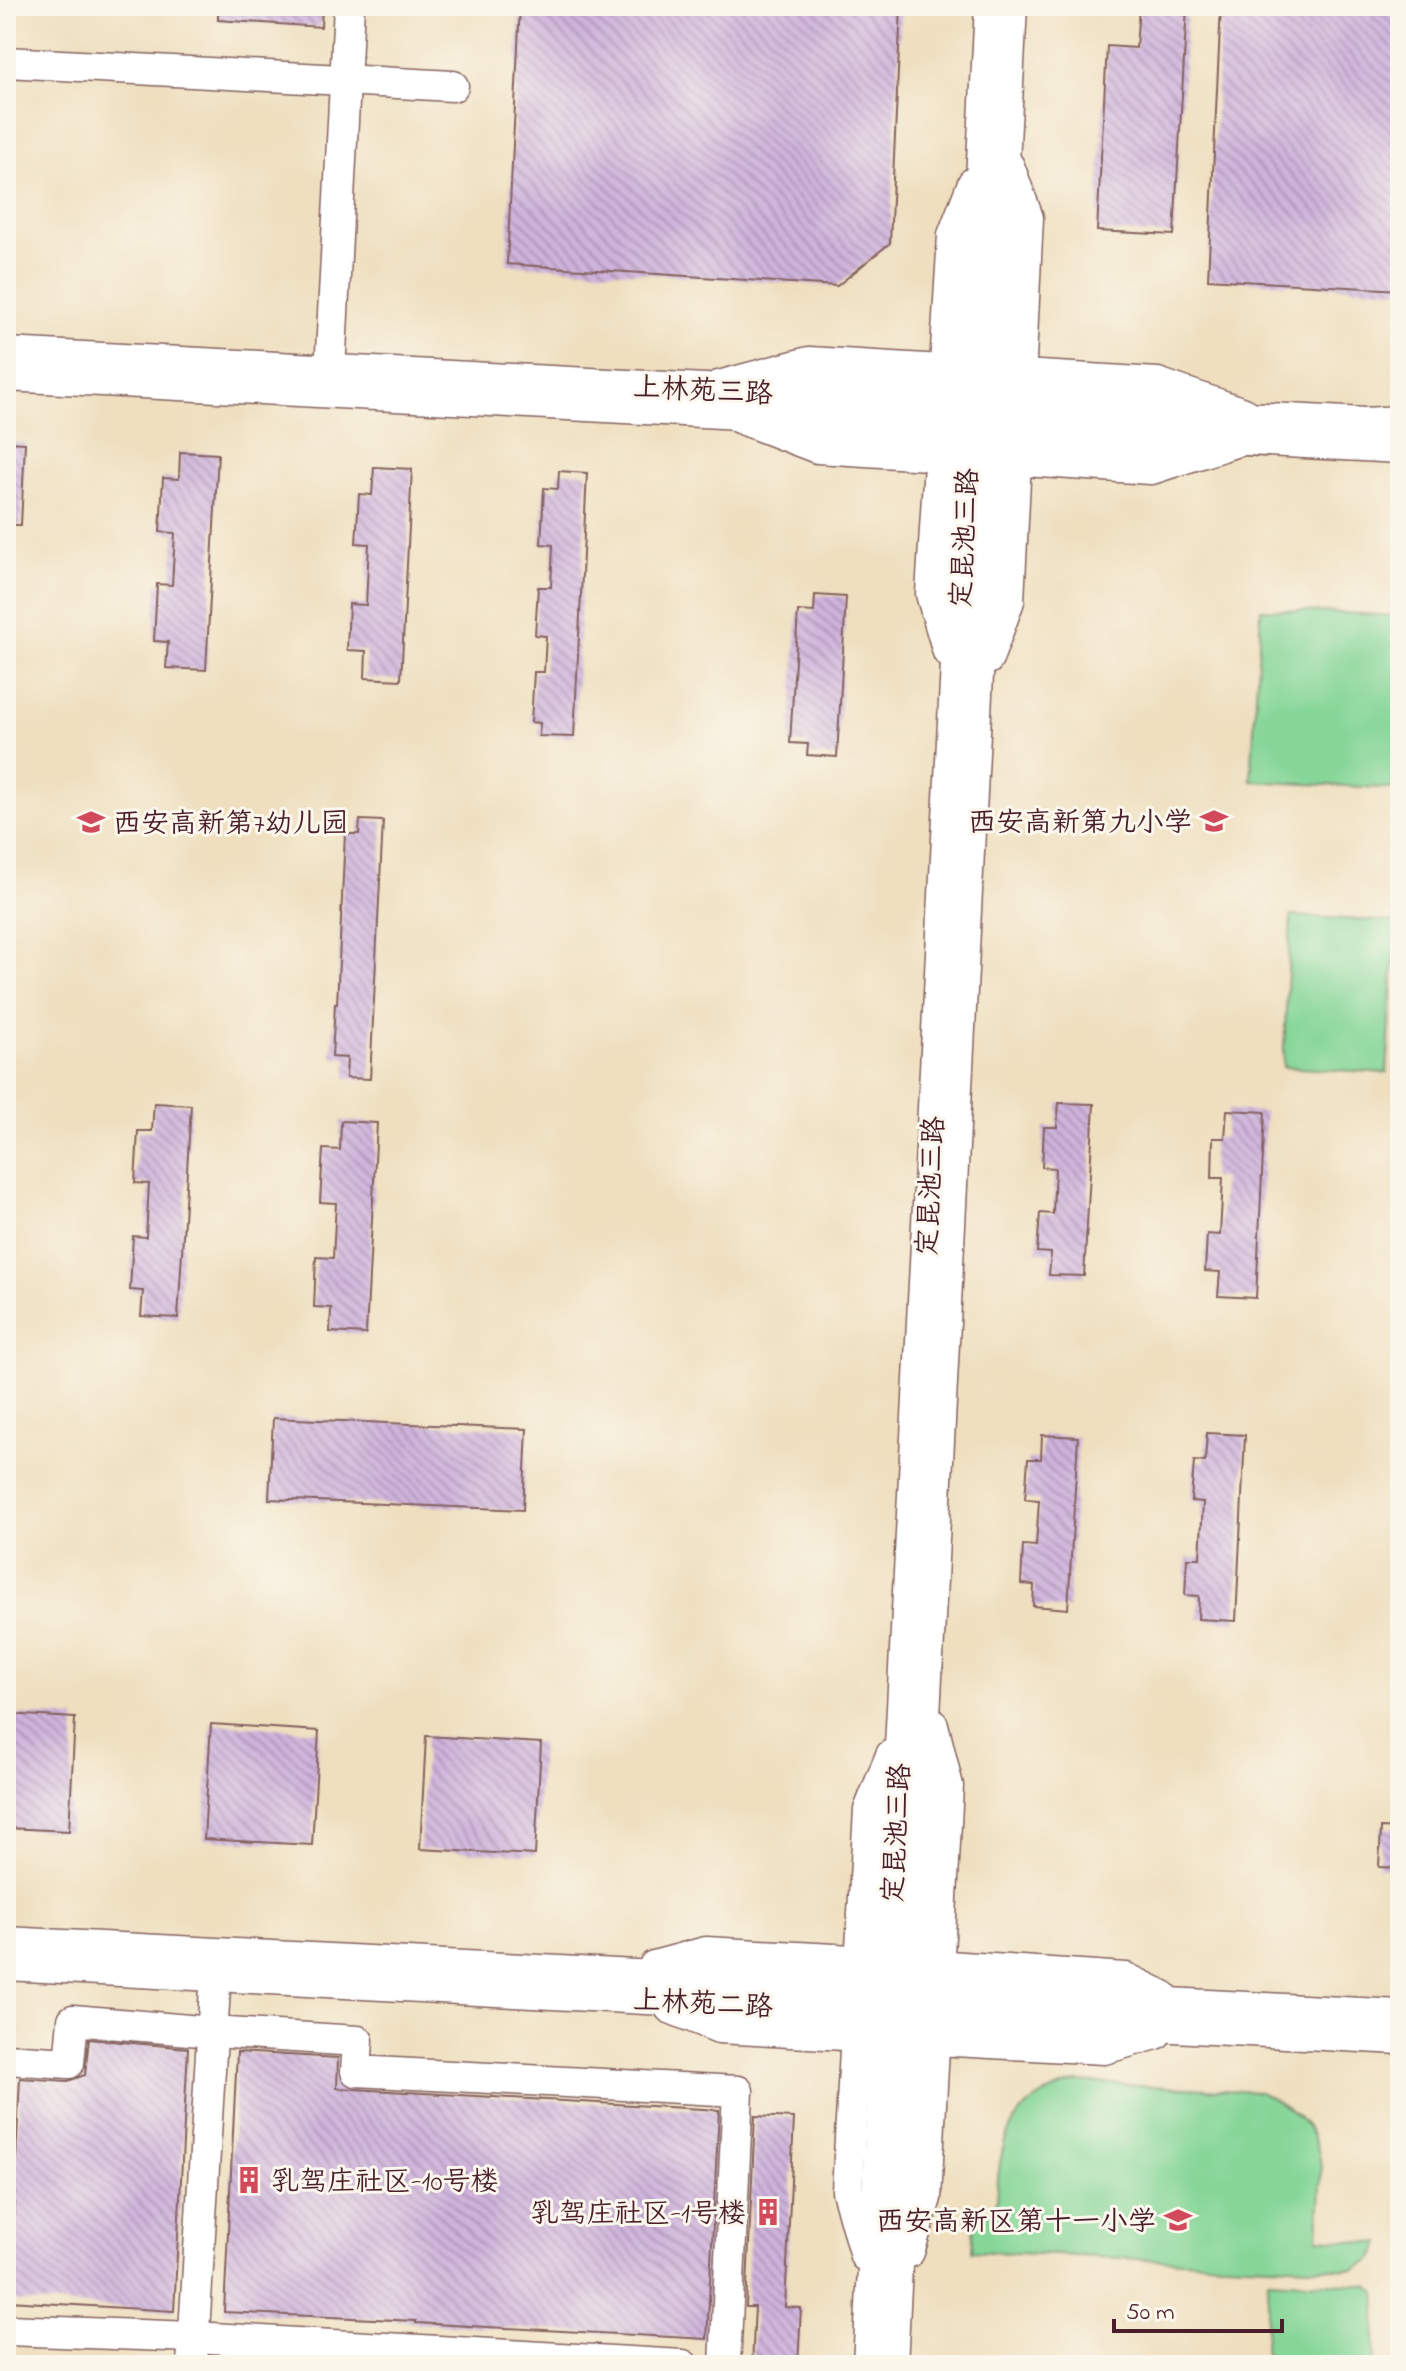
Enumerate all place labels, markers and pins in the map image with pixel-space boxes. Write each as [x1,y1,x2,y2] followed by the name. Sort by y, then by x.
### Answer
[968,804,1192,845] place label: 西安高新第九小学
[113,805,349,846] place label: 西安高新第7幼儿园
[1199,806,1229,836] school or university icon: 西安高新第九小学
[76,807,106,837] school or university icon: 西安高新第7幼儿园
[271,2163,499,2204] place label: 乳驾庄社区-10号楼
[234,2165,264,2195] building icon: 乳驾庄社区-10号楼
[531,2195,746,2236] place label: 乳驾庄社区-1号楼
[753,2197,783,2227] building icon: 乳驾庄社区-1号楼
[876,2203,1156,2244] place label: 西安高新区第十一小学
[1163,2205,1193,2235] school or university icon: 西安高新区第十一小学

